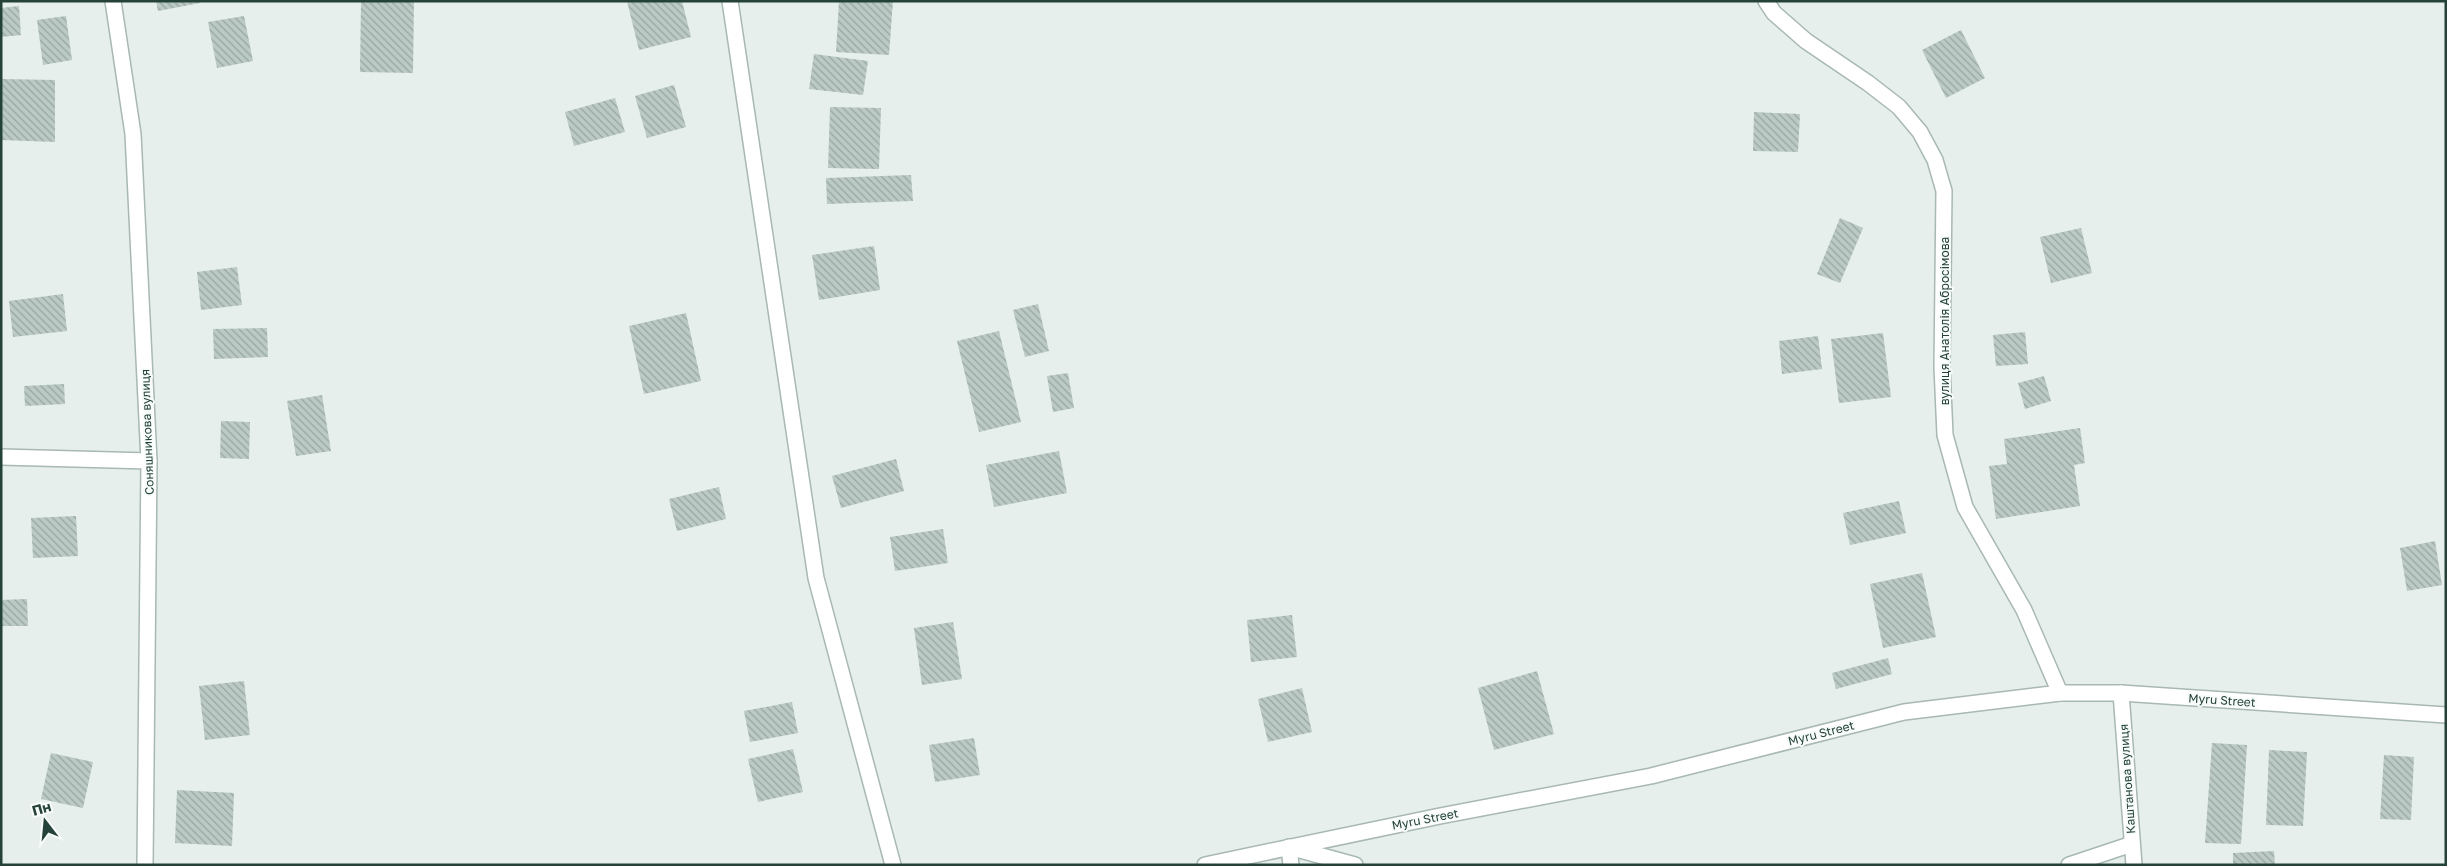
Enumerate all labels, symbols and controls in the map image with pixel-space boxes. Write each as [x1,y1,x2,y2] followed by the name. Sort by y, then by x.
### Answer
[1937,237,1952,405] street label: вулиця Анатолія Абросімова
[137,369,157,495] street label: Соняшникова вулиця
[2188,690,2256,710] street label: Myru Street
[1786,718,1856,748] street label: Myru Street
[2116,724,2138,834] street label: Каштанова вулиця
[20,796,70,846] north arrow
[30,797,53,819] text: Пн
[1390,805,1460,833] street label: Myru Street

